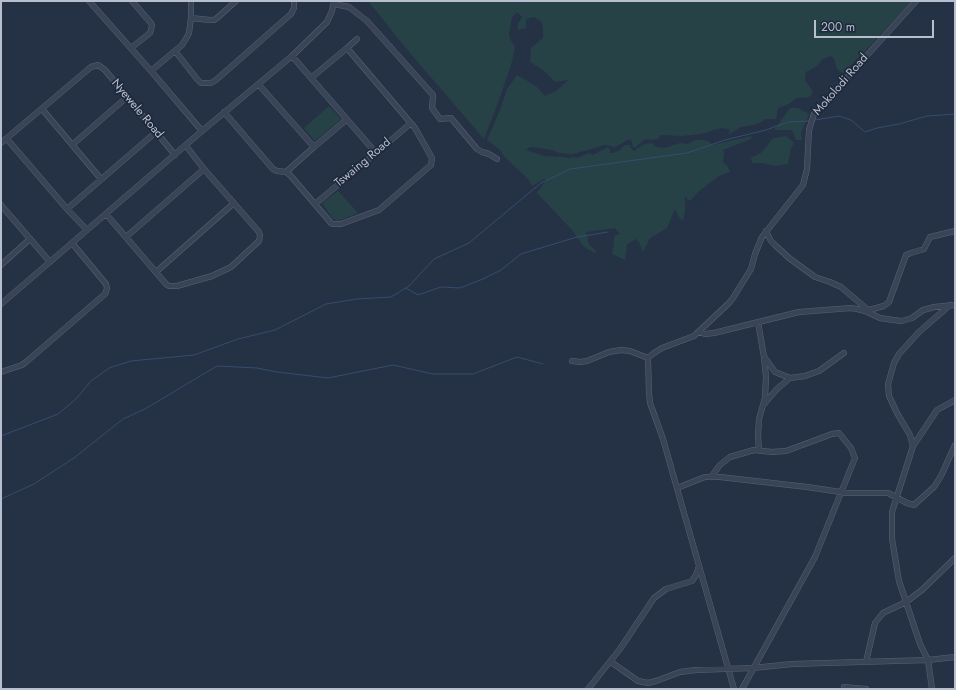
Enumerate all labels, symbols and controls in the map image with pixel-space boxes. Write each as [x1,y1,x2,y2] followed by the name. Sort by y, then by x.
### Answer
[816,12,936,38] scale bar
[821,18,855,36] text: 200 m
[810,51,872,119] street label: Mokolodi Road
[108,76,166,142] street label: Nyewele Road
[332,135,394,191] street label: Tswaing Road

